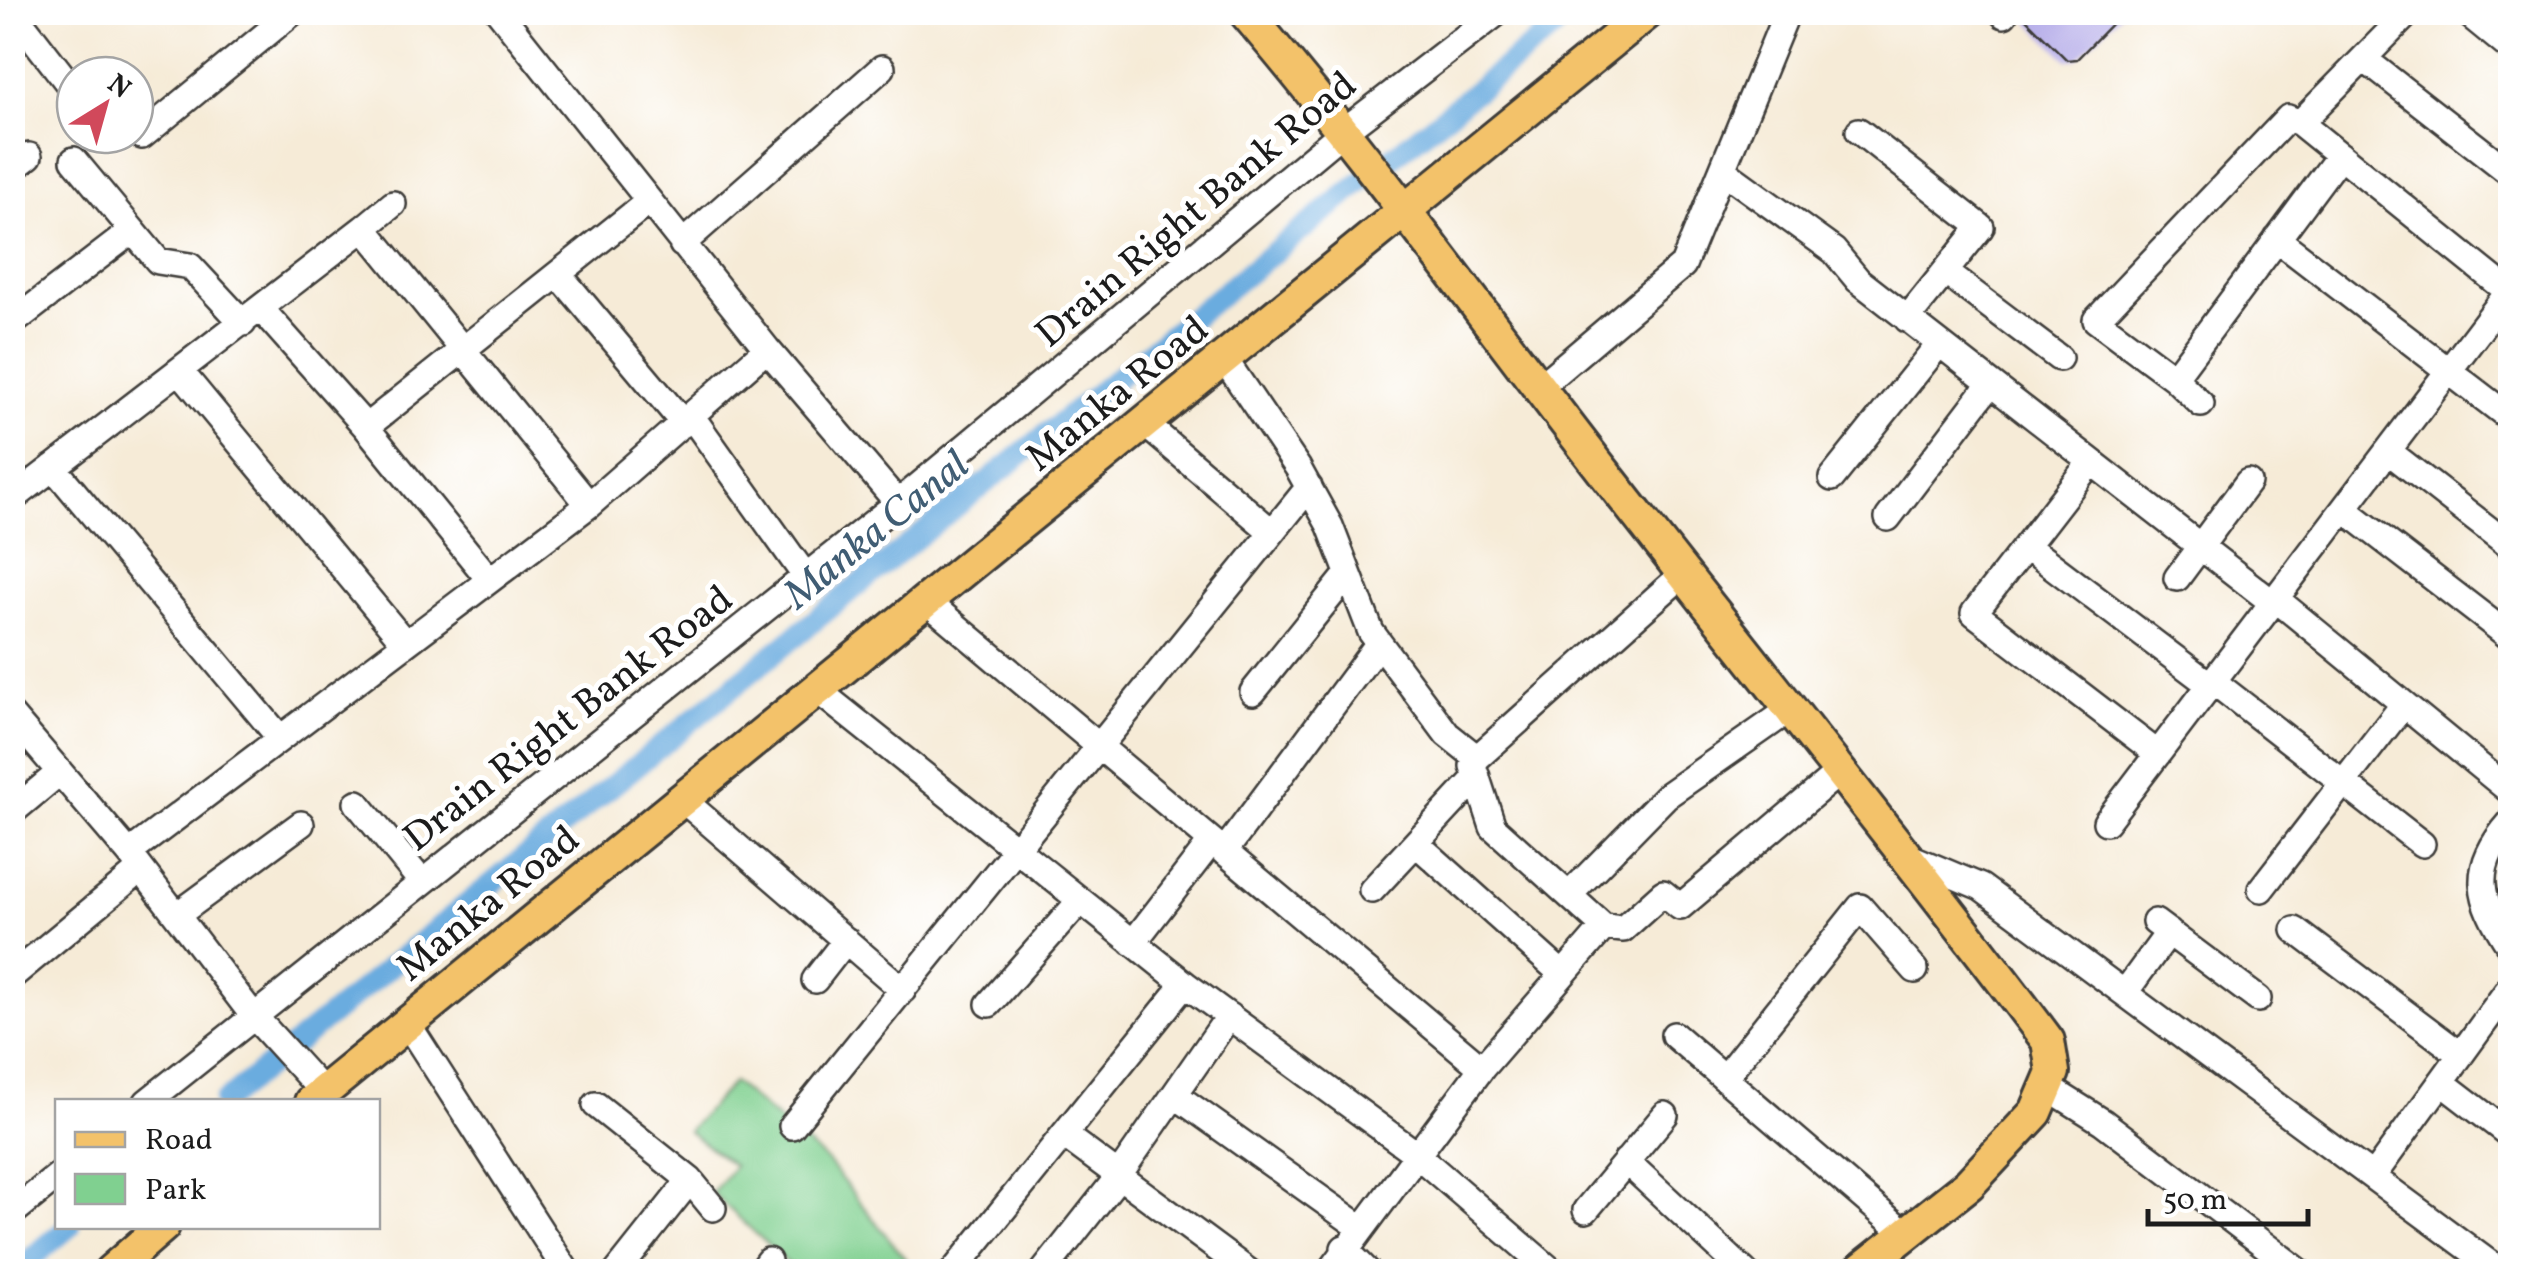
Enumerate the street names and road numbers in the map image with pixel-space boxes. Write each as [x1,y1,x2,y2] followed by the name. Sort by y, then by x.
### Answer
[1025,60,1370,362] street label: Drain Right Bank Road
[1015,304,1222,486] street label: Manka Road
[393,574,746,867] street label: Drain Right Bank Road
[386,814,593,996] street label: Manka Road

